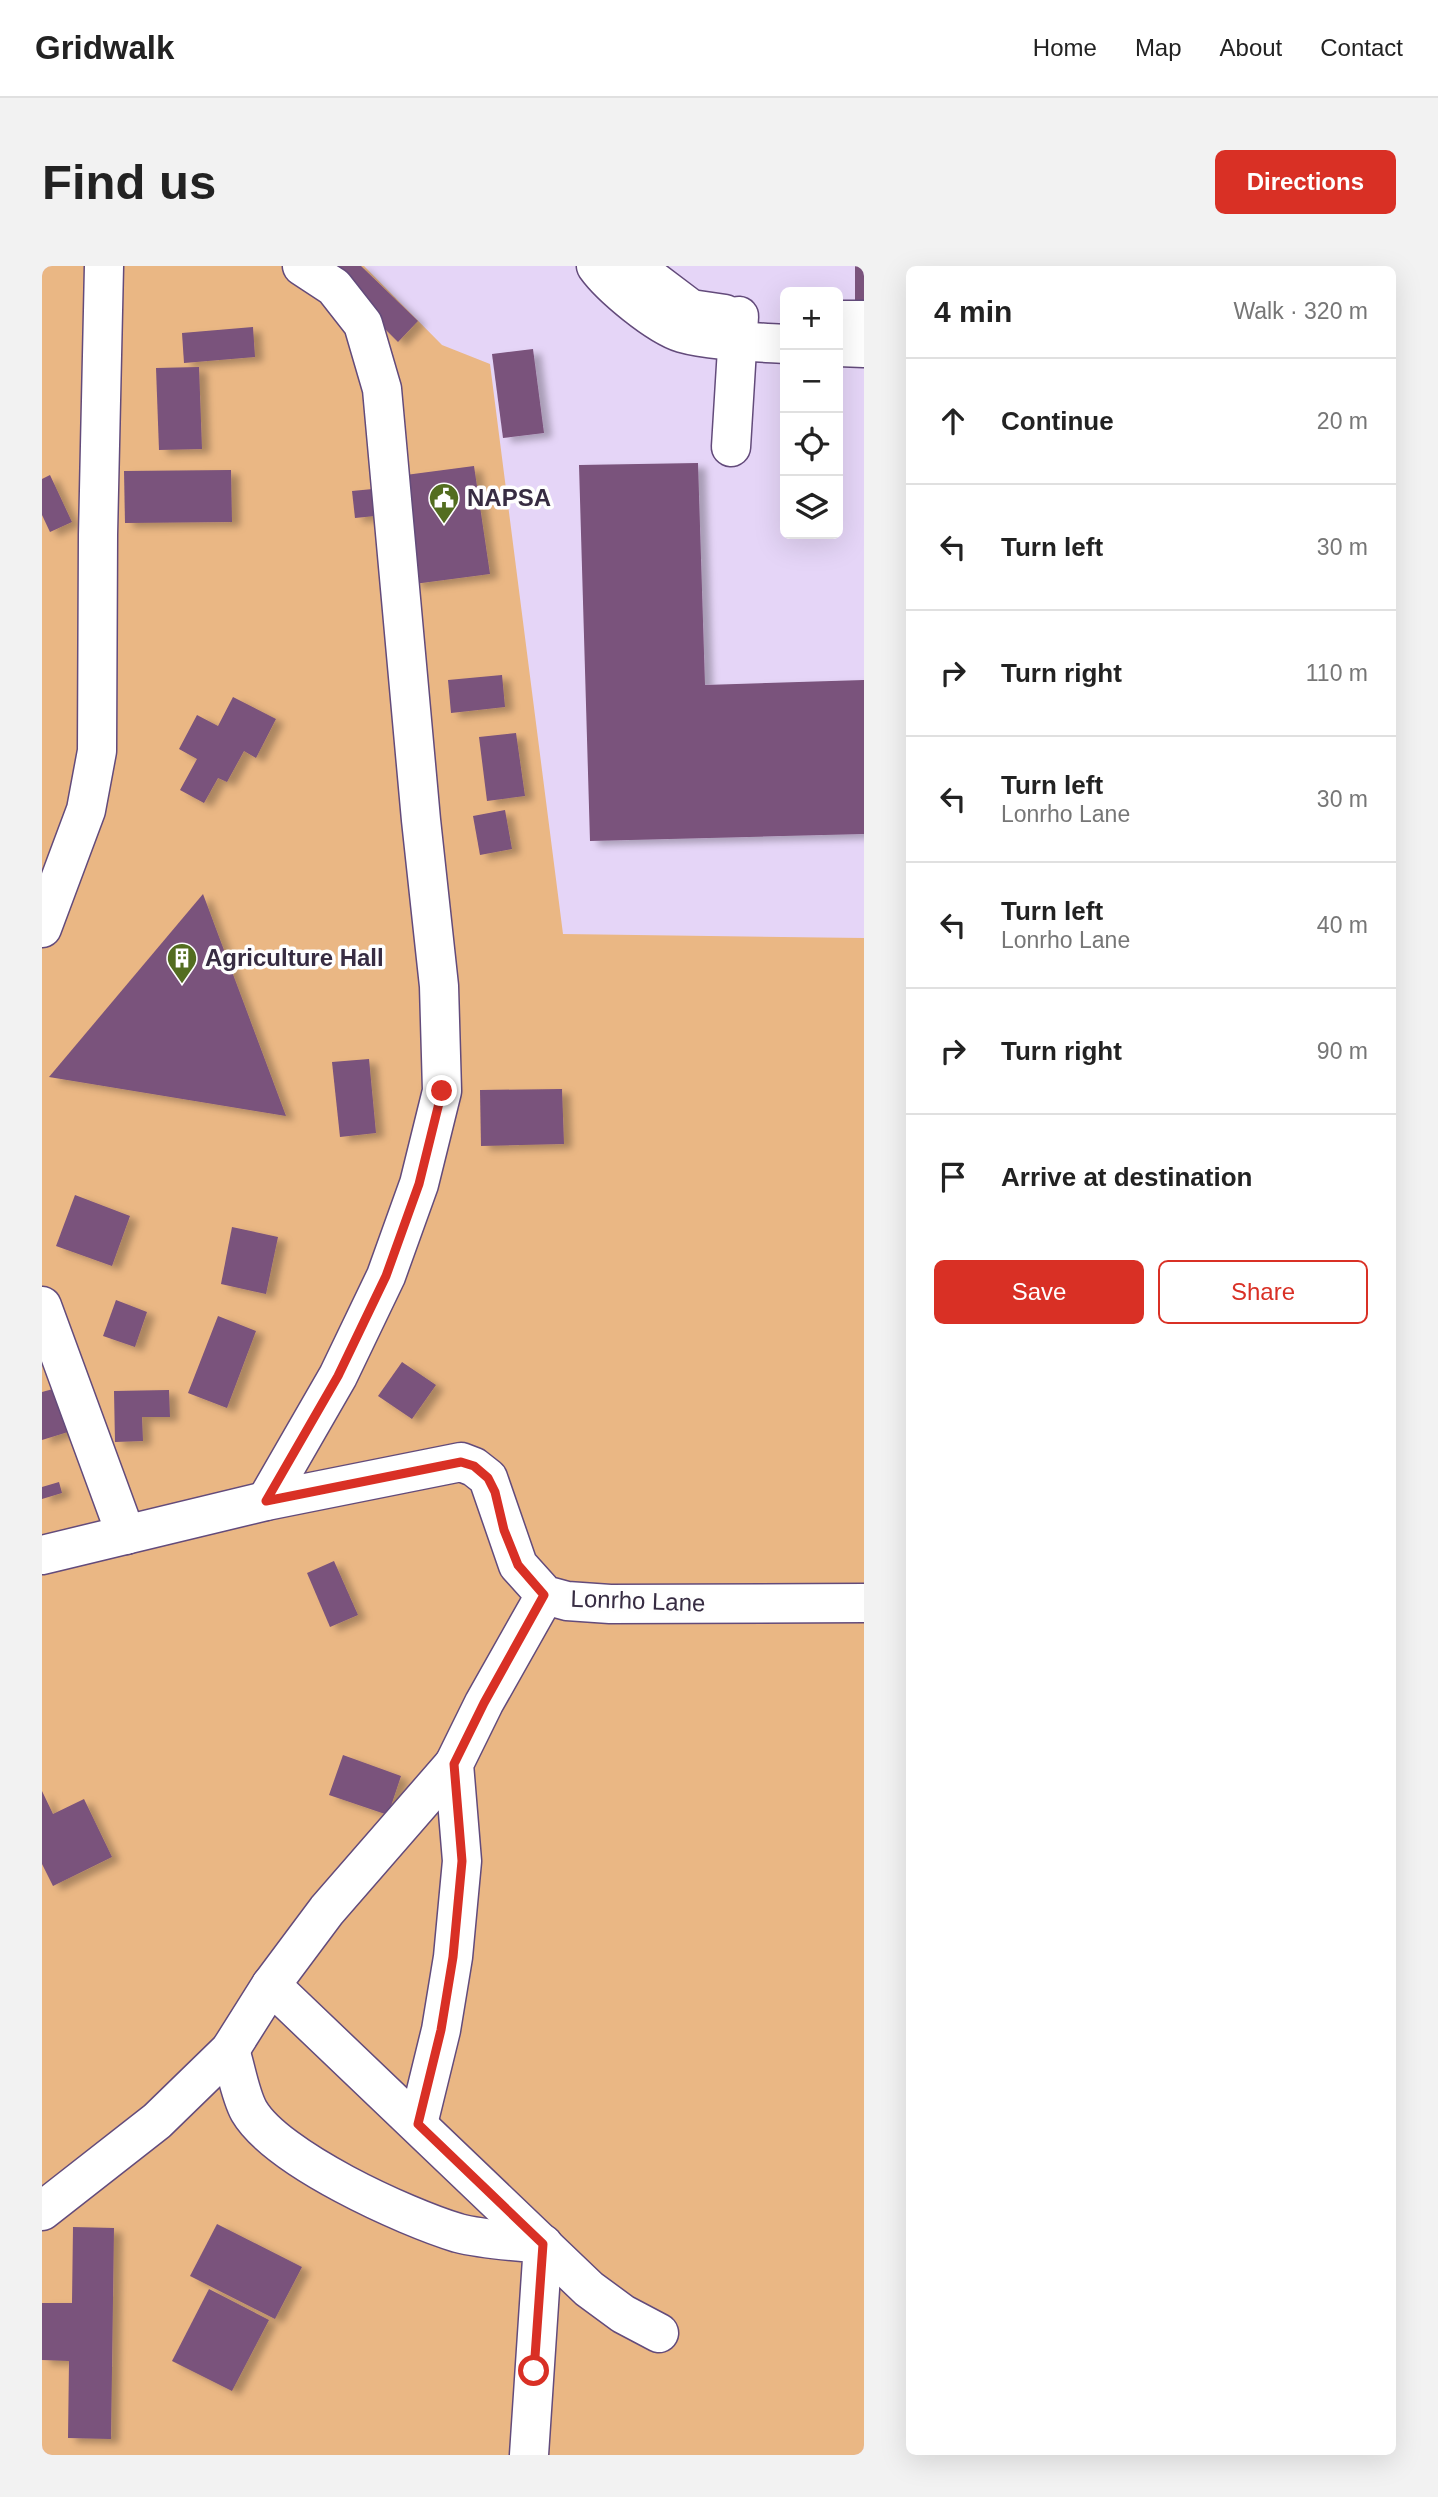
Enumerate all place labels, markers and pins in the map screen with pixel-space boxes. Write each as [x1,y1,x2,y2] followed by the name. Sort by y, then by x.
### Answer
[427,481,461,525] public building icon: NAPSA
[467,484,551,511] place label: NAPSA
[165,941,199,985] building icon: Agriculture Hall
[205,944,384,971] place label: Agriculture Hall

